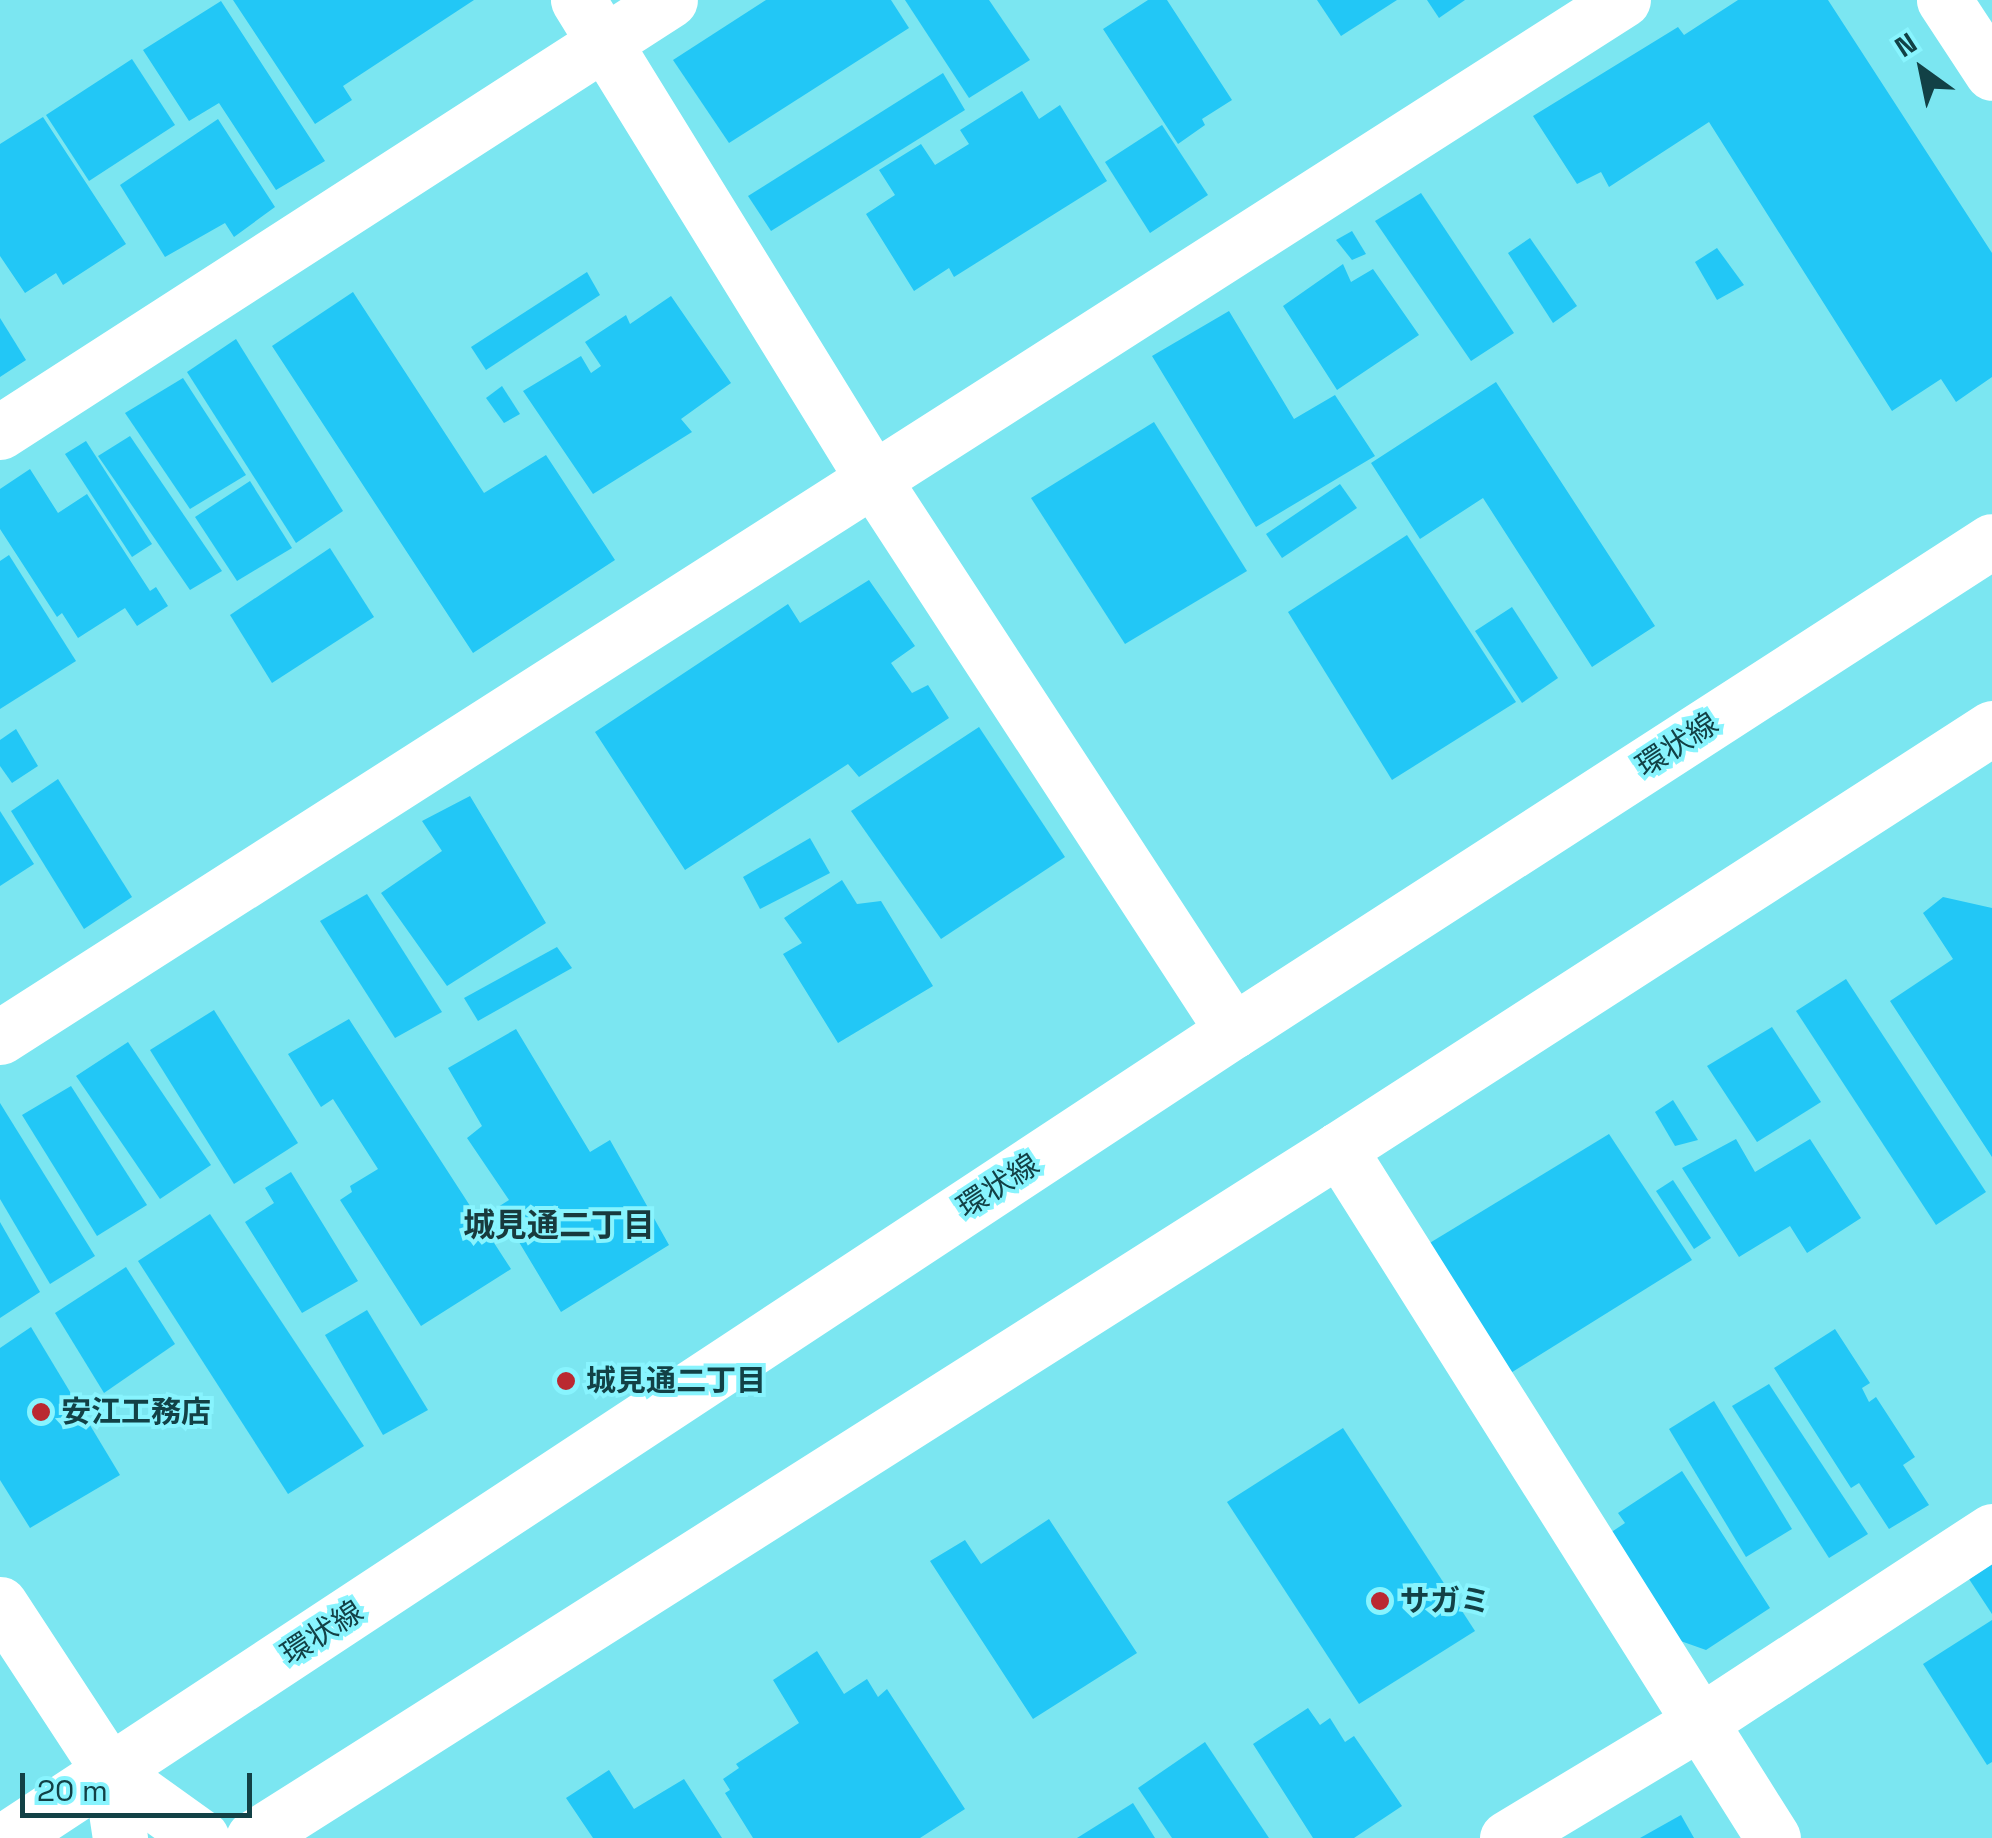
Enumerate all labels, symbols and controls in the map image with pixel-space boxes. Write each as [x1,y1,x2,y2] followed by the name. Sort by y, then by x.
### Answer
[1872,20,1972,120] north arrow
[1888,25,1923,65] text: N
[1629,705,1725,785] street label: 環状線
[950,1146,1046,1226] street label: 環状線
[463,1206,655,1244] district label: 城見通二丁目
[586,1363,766,1399] place label: 城見通二丁目
[555,1370,577,1392] marker: 城見通二丁目
[61,1394,211,1430] place label: 安江工務店
[30,1401,52,1423] marker: 安江工務店
[1400,1583,1490,1619] place label: サガミ
[1369,1590,1391,1612] marker: サガミ
[274,1593,370,1673] street label: 環状線
[25,1753,258,1815] scale bar
[37,1771,108,1810] text: 20 m

